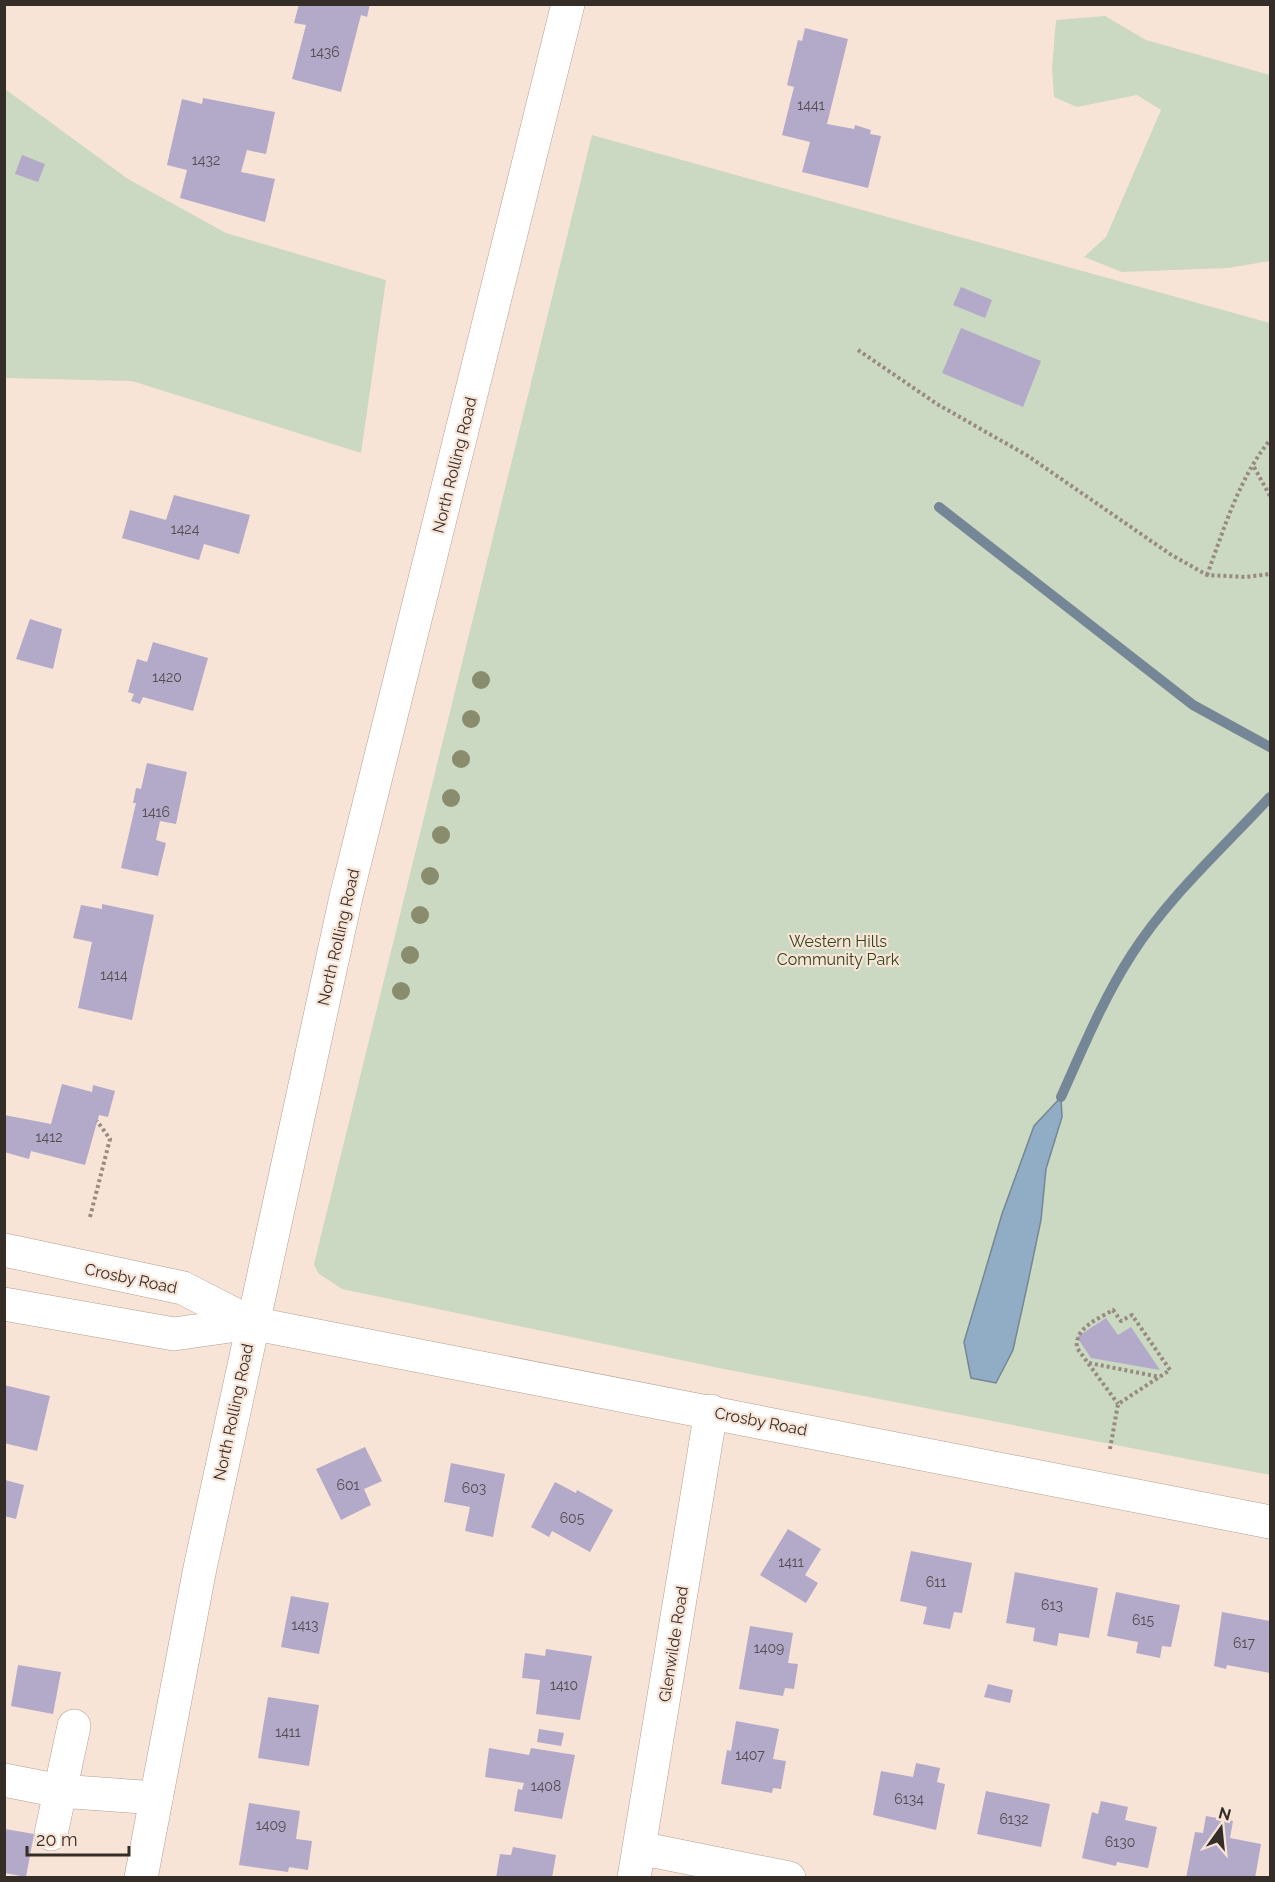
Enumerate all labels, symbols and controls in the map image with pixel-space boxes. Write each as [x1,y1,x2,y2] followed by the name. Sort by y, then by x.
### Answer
[310,44,340,60] house number: 1436
[797,97,825,113] house number: 1441
[192,152,220,168] house number: 1432
[428,395,481,535] street label: North Rolling Road
[171,521,200,537] house number: 1424
[152,669,182,685] house number: 1420
[142,804,170,820] house number: 1416
[314,867,363,1007] street label: North Rolling Road
[777,932,900,969] park label: Western Hills Community Park
[100,967,128,983] house number: 1414
[36,1129,62,1145] house number: 1412
[83,1259,179,1298] street label: Crosby Road
[210,1342,257,1482] street label: North Rolling Road
[713,1403,809,1440] street label: Crosby Road
[336,1477,360,1493] house number: 601
[462,1480,486,1496] house number: 603
[560,1510,585,1526] house number: 605
[778,1554,804,1570] house number: 1411
[926,1574,946,1590] house number: 611
[655,1585,692,1703] street label: Glenwilde Road
[1041,1597,1063,1613] house number: 613
[1132,1612,1154,1628] house number: 615
[291,1617,319,1633] house number: 1413
[1233,1635,1255,1651] house number: 617
[754,1640,784,1656] house number: 1409
[550,1677,578,1693] house number: 1410
[275,1724,301,1740] house number: 1411
[735,1747,765,1763] house number: 1407
[531,1778,561,1794] house number: 1408
[894,1791,924,1807] house number: 6134
[1191,1798,1251,1858] north arrow
[1216,1803,1233,1825] text: N
[999,1811,1029,1827] house number: 6132
[256,1817,286,1833] house number: 1409
[27,1819,129,1857] scale bar
[36,1829,78,1850] text: 20 m
[1105,1834,1135,1850] house number: 6130

